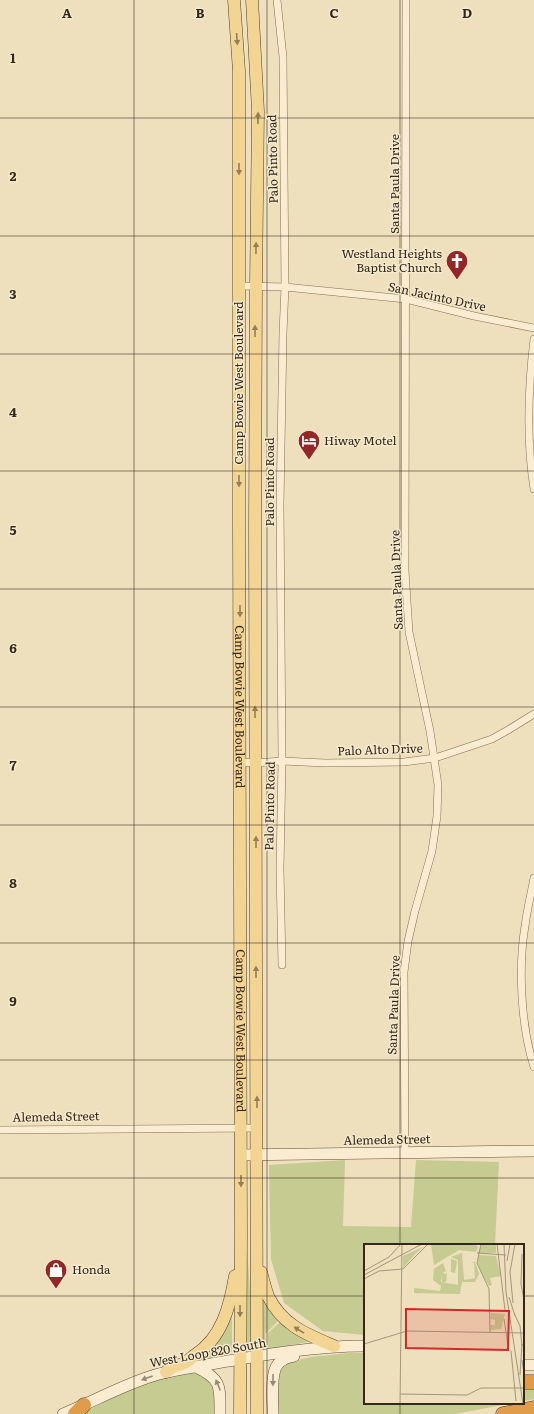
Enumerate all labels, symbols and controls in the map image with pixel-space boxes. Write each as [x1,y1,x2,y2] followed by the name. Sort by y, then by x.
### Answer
[62,3,72,22] text: A
[196,3,205,22] text: B
[329,3,339,22] text: C
[462,3,472,22] text: D
[233,33,240,45] one-way arrow
[10,48,16,67] text: 1
[255,111,261,124] one-way arrow
[262,114,282,204] street label: Palo Pinto Road
[385,134,403,234] street label: Santa Paula Drive
[236,163,242,176] one-way arrow
[10,166,17,185] text: 2
[253,241,259,254] one-way arrow
[341,244,443,276] place label: Westland Heights Baptist Church
[444,248,470,281] church icon: Westland Heights Baptist Church
[387,277,488,315] street label: San Jacinto Drive
[9,284,17,303] text: 3
[229,301,247,464] street label: Camp Bowie West Boulevard
[252,324,258,337] one-way arrow
[9,402,17,421] text: 4
[296,428,322,461] hotel icon: Hiway Motel
[324,431,397,449] place label: Hiway Motel
[260,437,278,527] street label: Palo Pinto Road
[236,475,242,488] one-way arrow
[9,520,17,539] text: 5
[385,530,407,630] street label: Santa Paula Drive
[237,605,243,618] one-way arrow
[231,625,250,789] street label: Camp Bowie West Boulevard
[9,638,17,657] text: 6
[252,705,258,718] one-way arrow
[337,739,423,759] street label: Palo Alto Drive
[9,755,17,774] text: 7
[259,761,279,851] street label: Palo Pinto Road
[252,836,259,848] one-way arrow
[9,873,17,892] text: 8
[232,949,251,1113] street label: Camp Bowie West Boulevard
[382,955,404,1055] street label: Santa Paula Drive
[253,966,260,978] one-way arrow
[9,991,17,1010] text: 9
[254,1095,260,1108] one-way arrow
[12,1106,100,1126] street label: Alemeda Street
[343,1129,431,1149] street label: Alemeda Street
[238,1175,244,1188] one-way arrow
[364,1244,524,1404] inset map
[43,1257,69,1290] shop icon: Honda
[72,1260,111,1278] place label: Honda
[237,1305,243,1318] one-way arrow
[293,1326,305,1333] one-way arrow
[148,1333,268,1371] street label: West Loop 820 South
[270,1374,277,1386] one-way arrow
[140,1375,152,1381] one-way arrow
[214,1379,221,1391] one-way arrow

